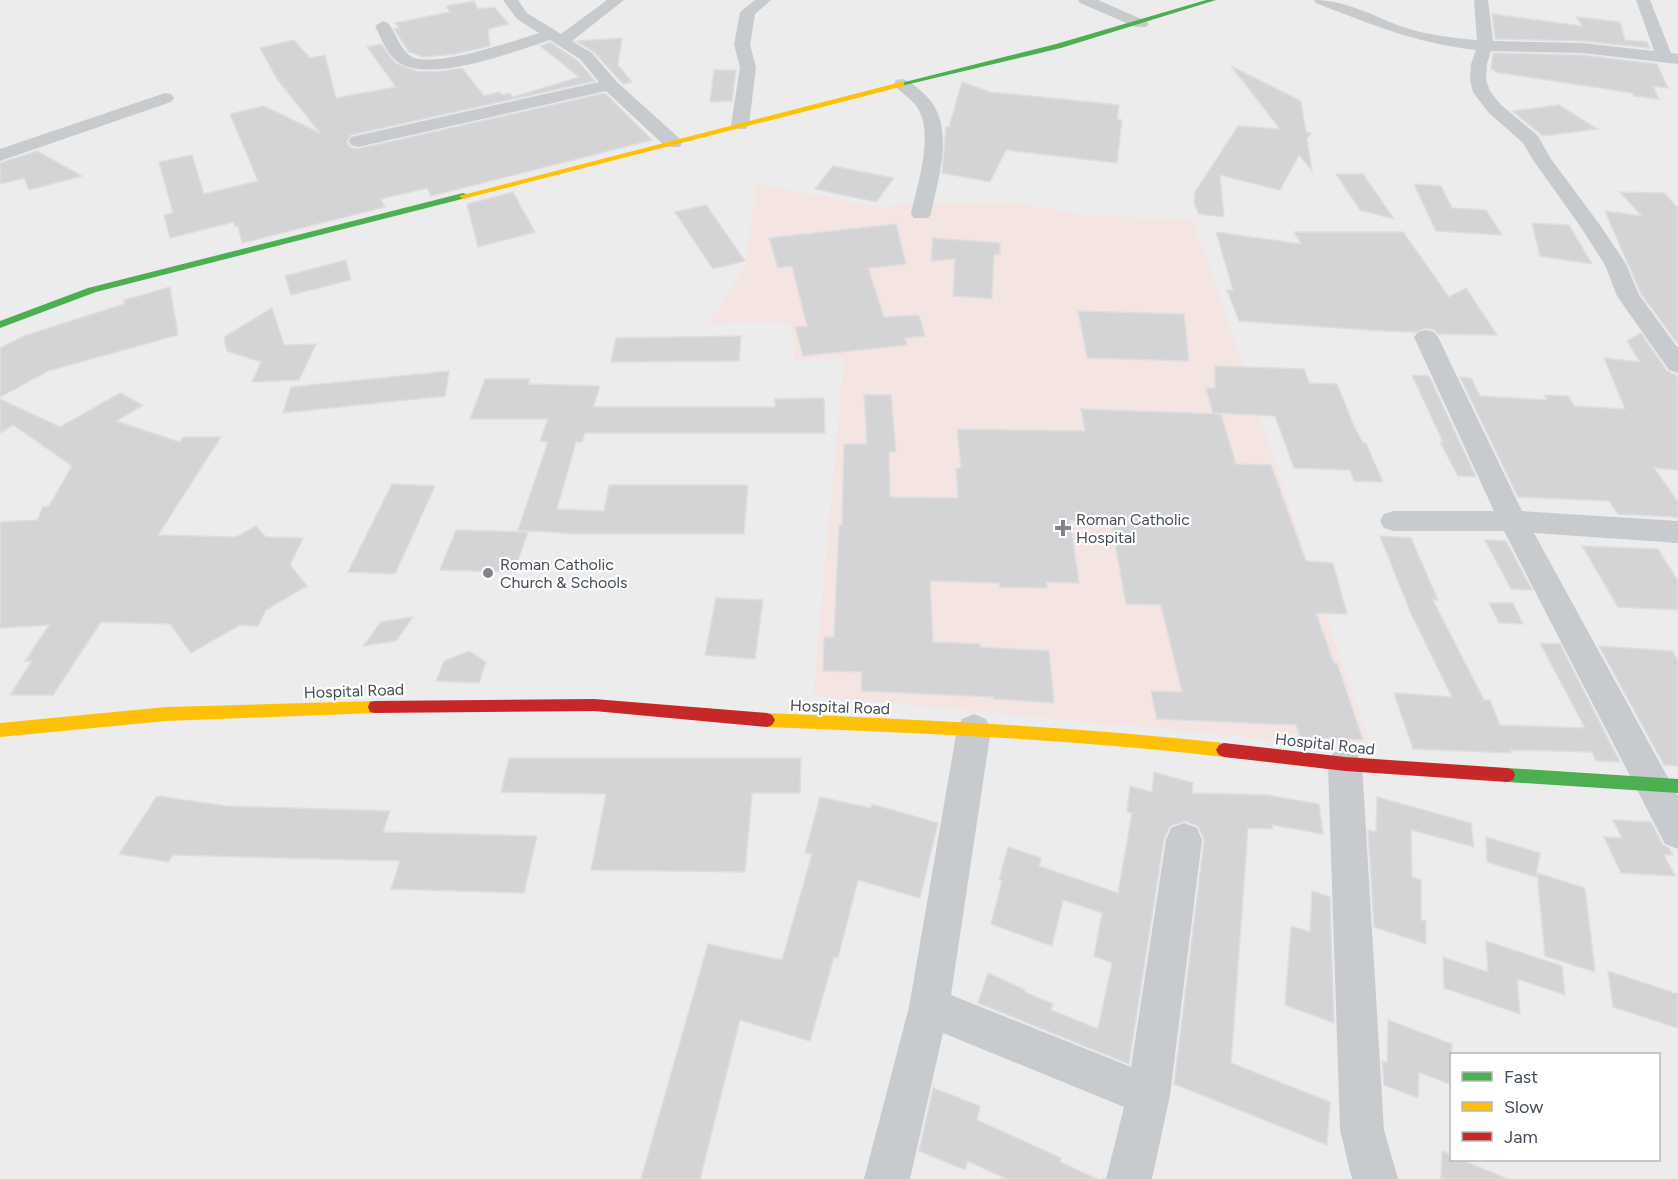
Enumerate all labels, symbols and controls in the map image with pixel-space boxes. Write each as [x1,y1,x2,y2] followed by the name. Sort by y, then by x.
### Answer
[1076,510,1190,547] place label: Roman Catholic Hospital
[1054,519,1072,537] marker: Roman Catholic Hospital
[500,555,628,592] place label: Roman Catholic Church & Schools
[481,566,495,580] marker: Roman Catholic Church & Schools
[303,680,405,702] street label: Hospital Road
[789,696,891,718] street label: Hospital Road
[1274,729,1376,759] street label: Hospital Road
[1450,1053,1660,1161] legend
[1504,1066,1538,1088] text: Fast
[1504,1096,1543,1118] text: Slow
[1504,1126,1538,1148] text: Jam

